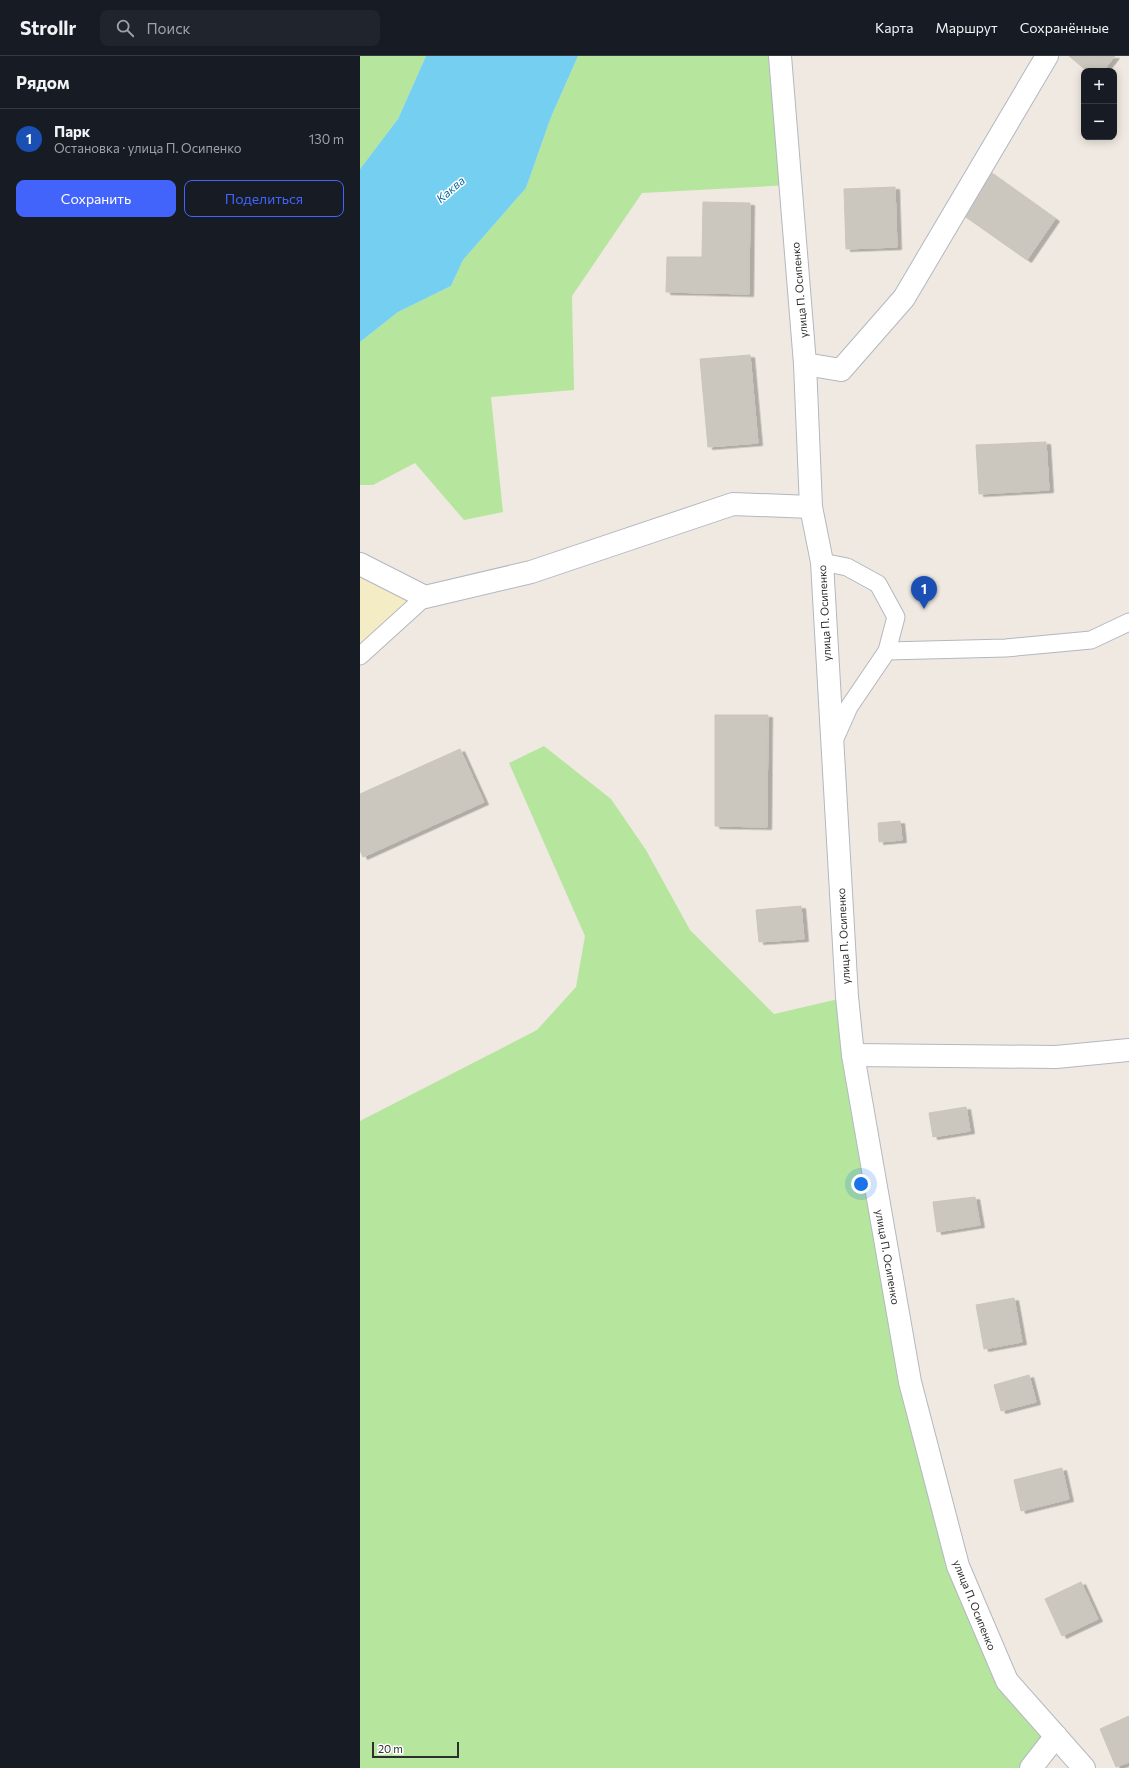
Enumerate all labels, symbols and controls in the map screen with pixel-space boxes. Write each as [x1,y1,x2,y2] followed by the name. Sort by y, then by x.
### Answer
[100,10,380,46] search box
[20,16,76,39] text: Strollr
[114,17,136,39] icon: search
[146,19,191,37] text: Поиск
[875,19,913,36] text: Карта
[935,19,998,36] text: Маршрут
[1020,19,1109,36] text: Сохранённые
[1081,68,1117,140] map controls
[1081,68,1117,104] button: +
[16,72,70,93] text: Рядом
[1081,104,1117,140] button: −
[54,122,90,140] text: Парк
[26,131,32,147] text: 1
[309,131,344,147] text: 130 m
[54,140,242,156] text: Остановка · улица П. Осипенко
[433,173,467,205] water label: Каква
[16,180,176,217] button: Сохранить
[184,180,344,217] button: Поделиться
[788,241,810,339] street label: улица П. Осипенко
[815,564,833,661] street label: улица П. Осипенко
[911,576,937,609] pin: 1
[834,887,852,984] street label: улица П. Осипенко
[851,1174,871,1194] your location
[873,1208,903,1306] street label: улица П. Осипенко
[951,1558,999,1653] street label: улица П. Осипенко
[372,1740,459,1759] scale bar
[378,1742,403,1755] text: 20 m

